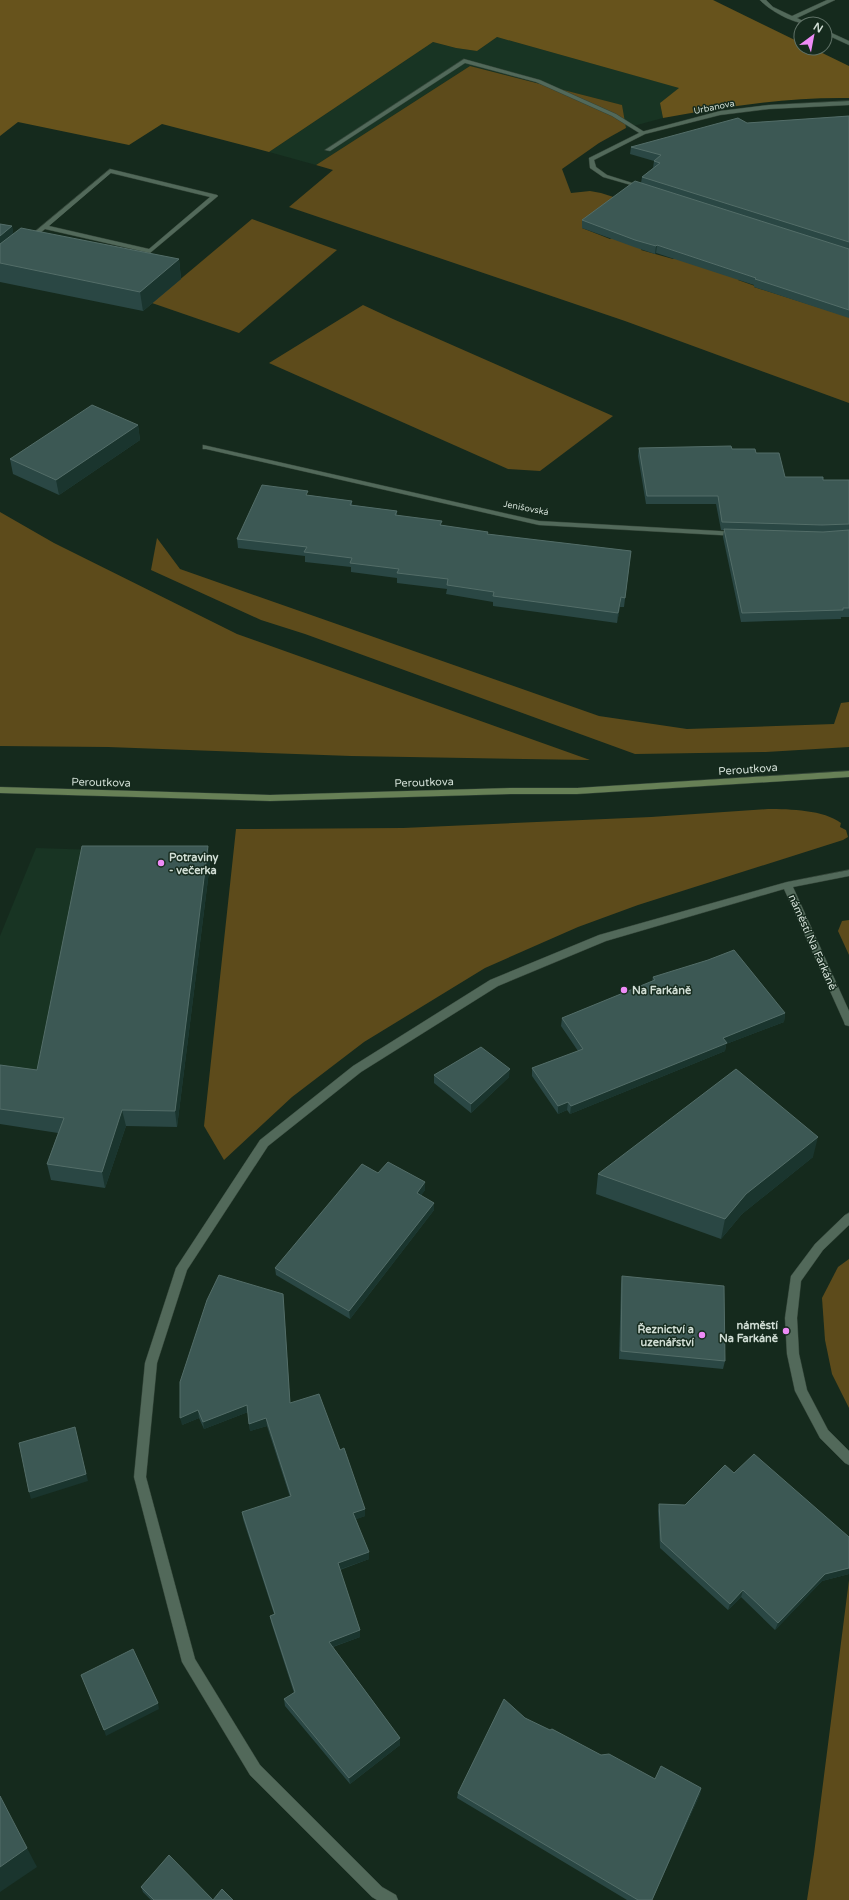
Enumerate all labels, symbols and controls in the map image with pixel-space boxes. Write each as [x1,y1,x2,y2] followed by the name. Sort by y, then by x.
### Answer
[793,16,833,56] north arrow
[811,20,825,36] text: N
[693,98,736,117] street label: Urbanova
[502,499,549,518] street label: Jenišovská
[718,761,778,778] street label: Peroutkova
[71,775,131,790] street label: Peroutkova
[394,775,454,790] street label: Peroutkova
[169,851,219,877] place label: Potraviny - večerka
[156,858,166,868] marker: Potraviny - večerka
[786,892,840,992] street label: náměstí Na Farkáně
[632,984,692,997] place label: Na Farkáně
[619,985,629,995] marker: Na Farkáně
[719,1319,779,1345] place label: náměstí Na Farkáně
[637,1322,694,1349] place label: Řeznictví a uzenářství
[781,1326,791,1336] marker: náměstí Na Farkáně
[697,1330,707,1340] marker: Řeznictví a uzenářství

